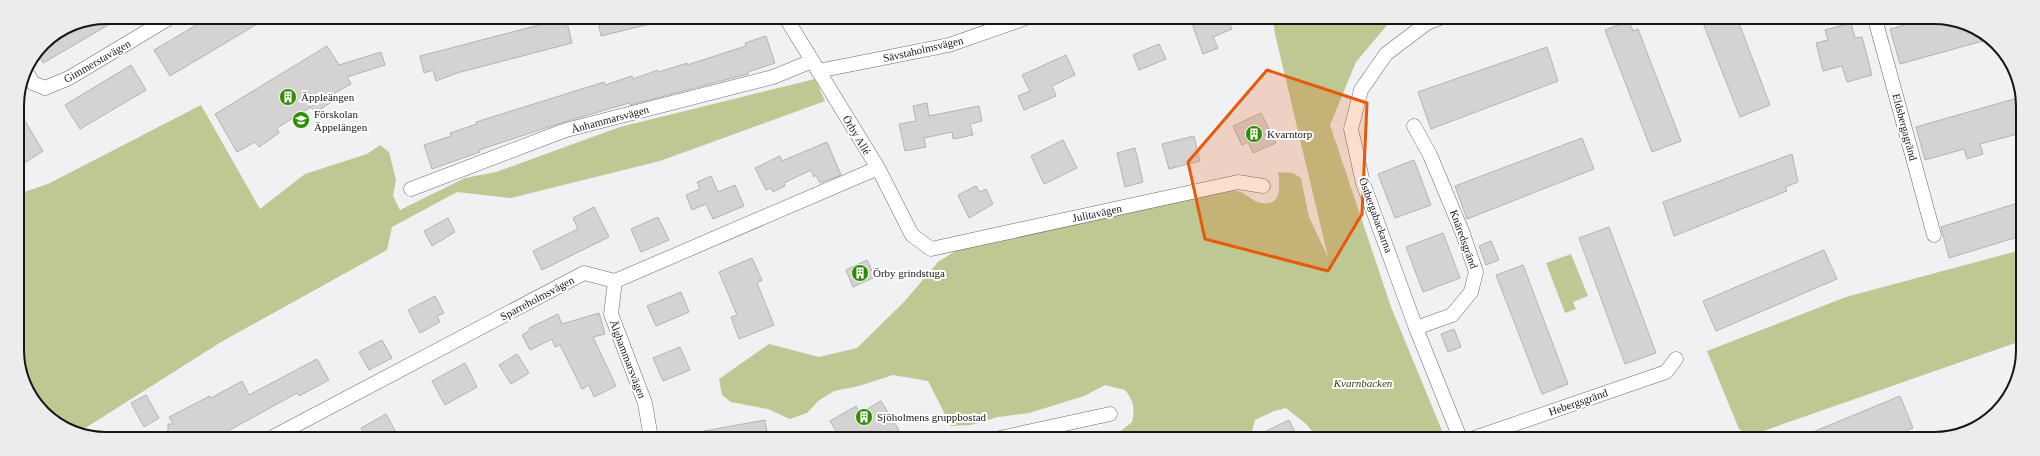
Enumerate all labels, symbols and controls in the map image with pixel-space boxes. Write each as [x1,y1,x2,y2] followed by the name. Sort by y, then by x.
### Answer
[882,34,965,64] street label: Sävstaholmsvägen
[61,37,133,85] street label: Gimmerstavägen
[278,87,298,107] building icon: Äppleängen
[301,91,355,103] place label: Äppleängen
[1890,92,1920,162] street label: Eldsbergagränd
[570,103,651,135] street label: Ånhammarsvägen
[314,108,368,133] place label: Förskolan Äppelängen
[291,110,311,130] school or university icon: Förskolan Äppelängen
[841,113,873,157] street label: Örby Allé
[1244,124,1264,144] building icon: Kvarntorp
[1267,128,1313,140] place label: Kvarntorp
[1357,176,1395,254] street label: Östbergabackarna
[1071,202,1123,224] street label: Julitavägen
[1448,208,1480,271] street label: Knäredsgränd
[850,263,870,283] building icon: Örby grindstuga
[873,267,945,279] place label: Örby grindstuga
[498,273,576,323] street label: Sparreholmsvägen
[608,318,649,400] street label: Älghammarsvägen
[1333,377,1393,389] park label: Kvarnbacken
[1547,386,1609,418] street label: Hebergsgränd
[854,407,874,427] building icon: Sjöholmens gruppbostad
[877,411,987,423] place label: Sjöholmens gruppbostad

